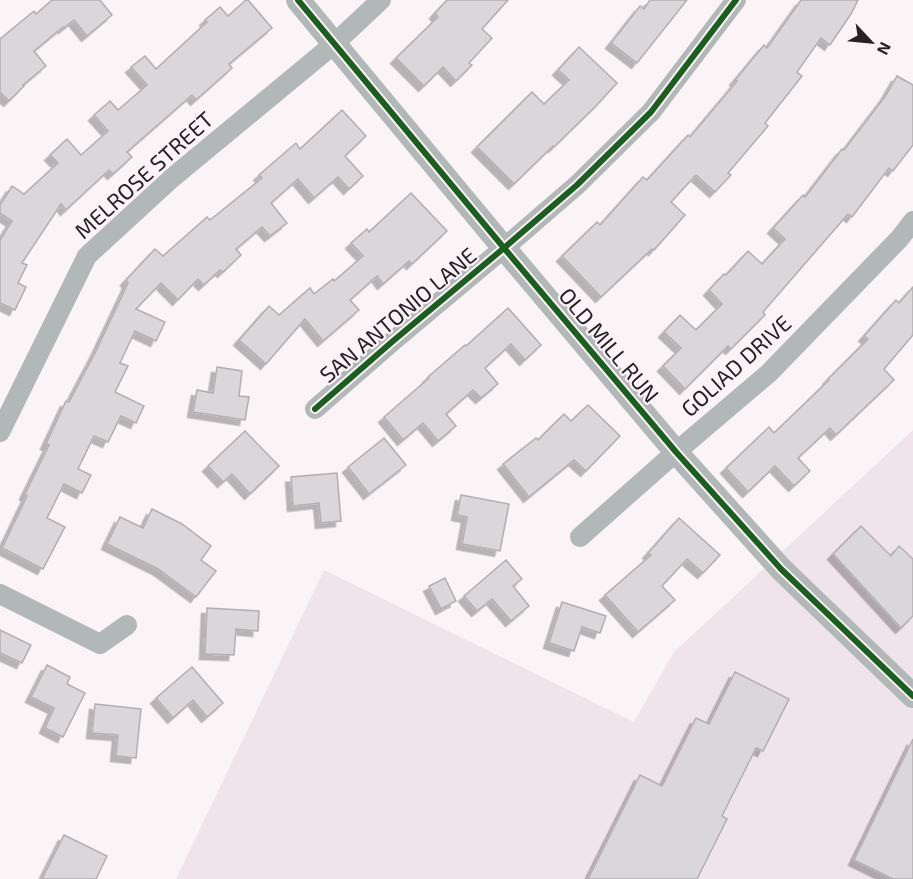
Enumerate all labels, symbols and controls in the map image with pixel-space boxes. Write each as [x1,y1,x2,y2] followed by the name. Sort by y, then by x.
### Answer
[841,12,901,72] north arrow
[874,39,896,58] text: N
[69,105,218,243] street label: MELROSE STREET
[314,241,481,387] street label: SAN ANTONIO LANE
[554,282,665,407] street label: OLD MILL RUN
[675,309,795,421] street label: GOLIAD DRIVE

